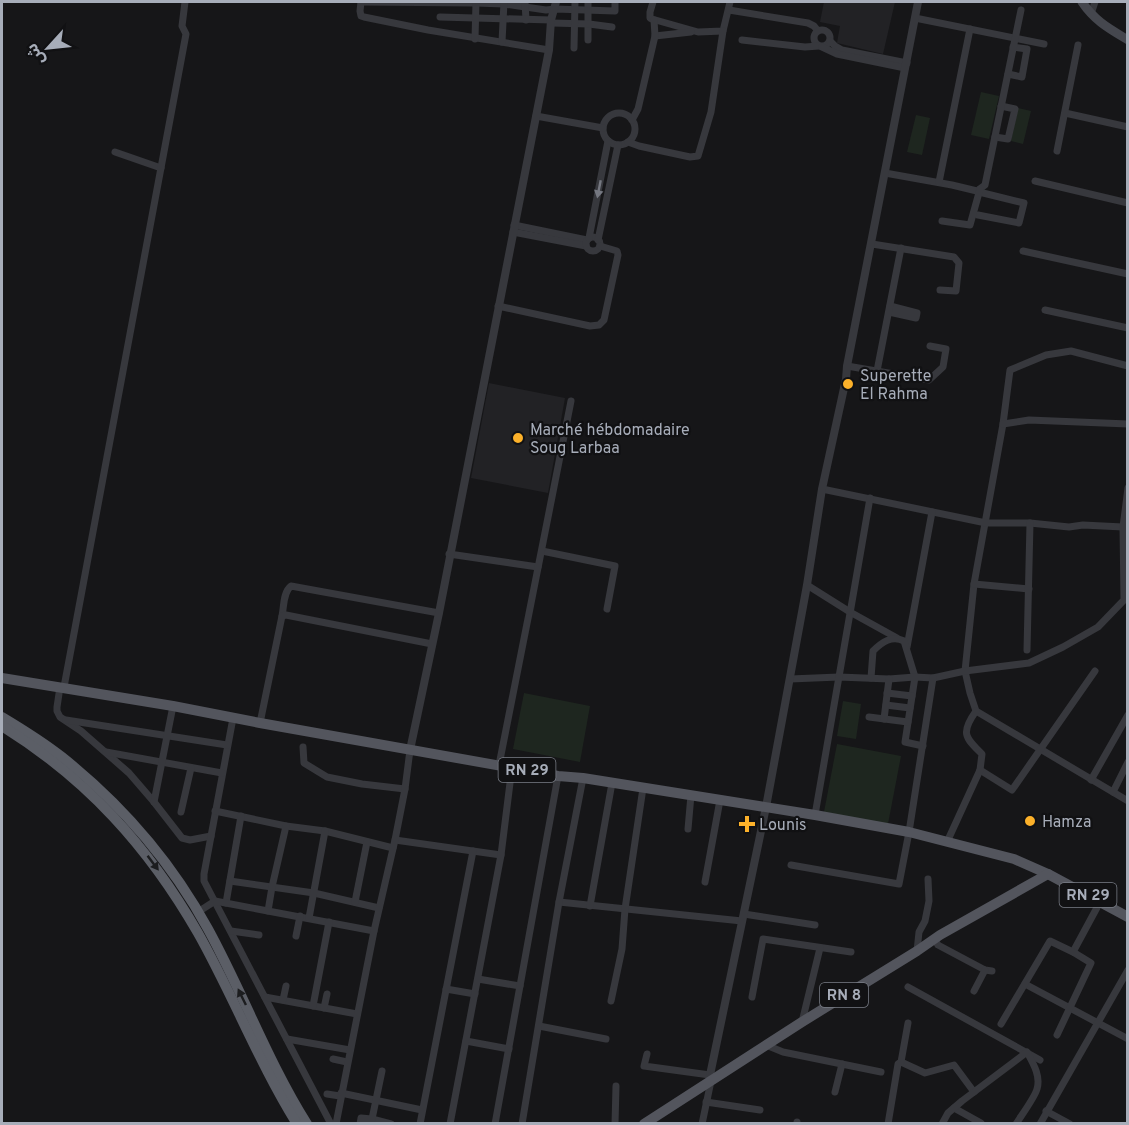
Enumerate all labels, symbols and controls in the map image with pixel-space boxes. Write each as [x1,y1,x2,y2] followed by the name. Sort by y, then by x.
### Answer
[18,18,78,78] north arrow
[22,40,50,68] text: ش
[594,180,603,199] one-way arrow
[860,367,931,405] place label: Superette El Rahma
[841,377,855,391] marker: Superette El Rahma
[530,421,690,459] place label: Marché hébdomadaire Soug Larbaa
[511,431,525,445] marker: Marché hébdomadaire Soug Larbaa
[498,758,556,782] road number: RN 29
[1042,813,1091,833] place label: Hamza
[1023,814,1037,828] marker: Hamza
[759,816,807,836] place label: Lounis
[740,817,754,831] marker: Lounis
[146,856,158,871] one-way arrow
[1060,883,1116,907] road number: RN 29
[820,983,868,1007] road number: RN 8
[237,988,246,1005] one-way arrow

